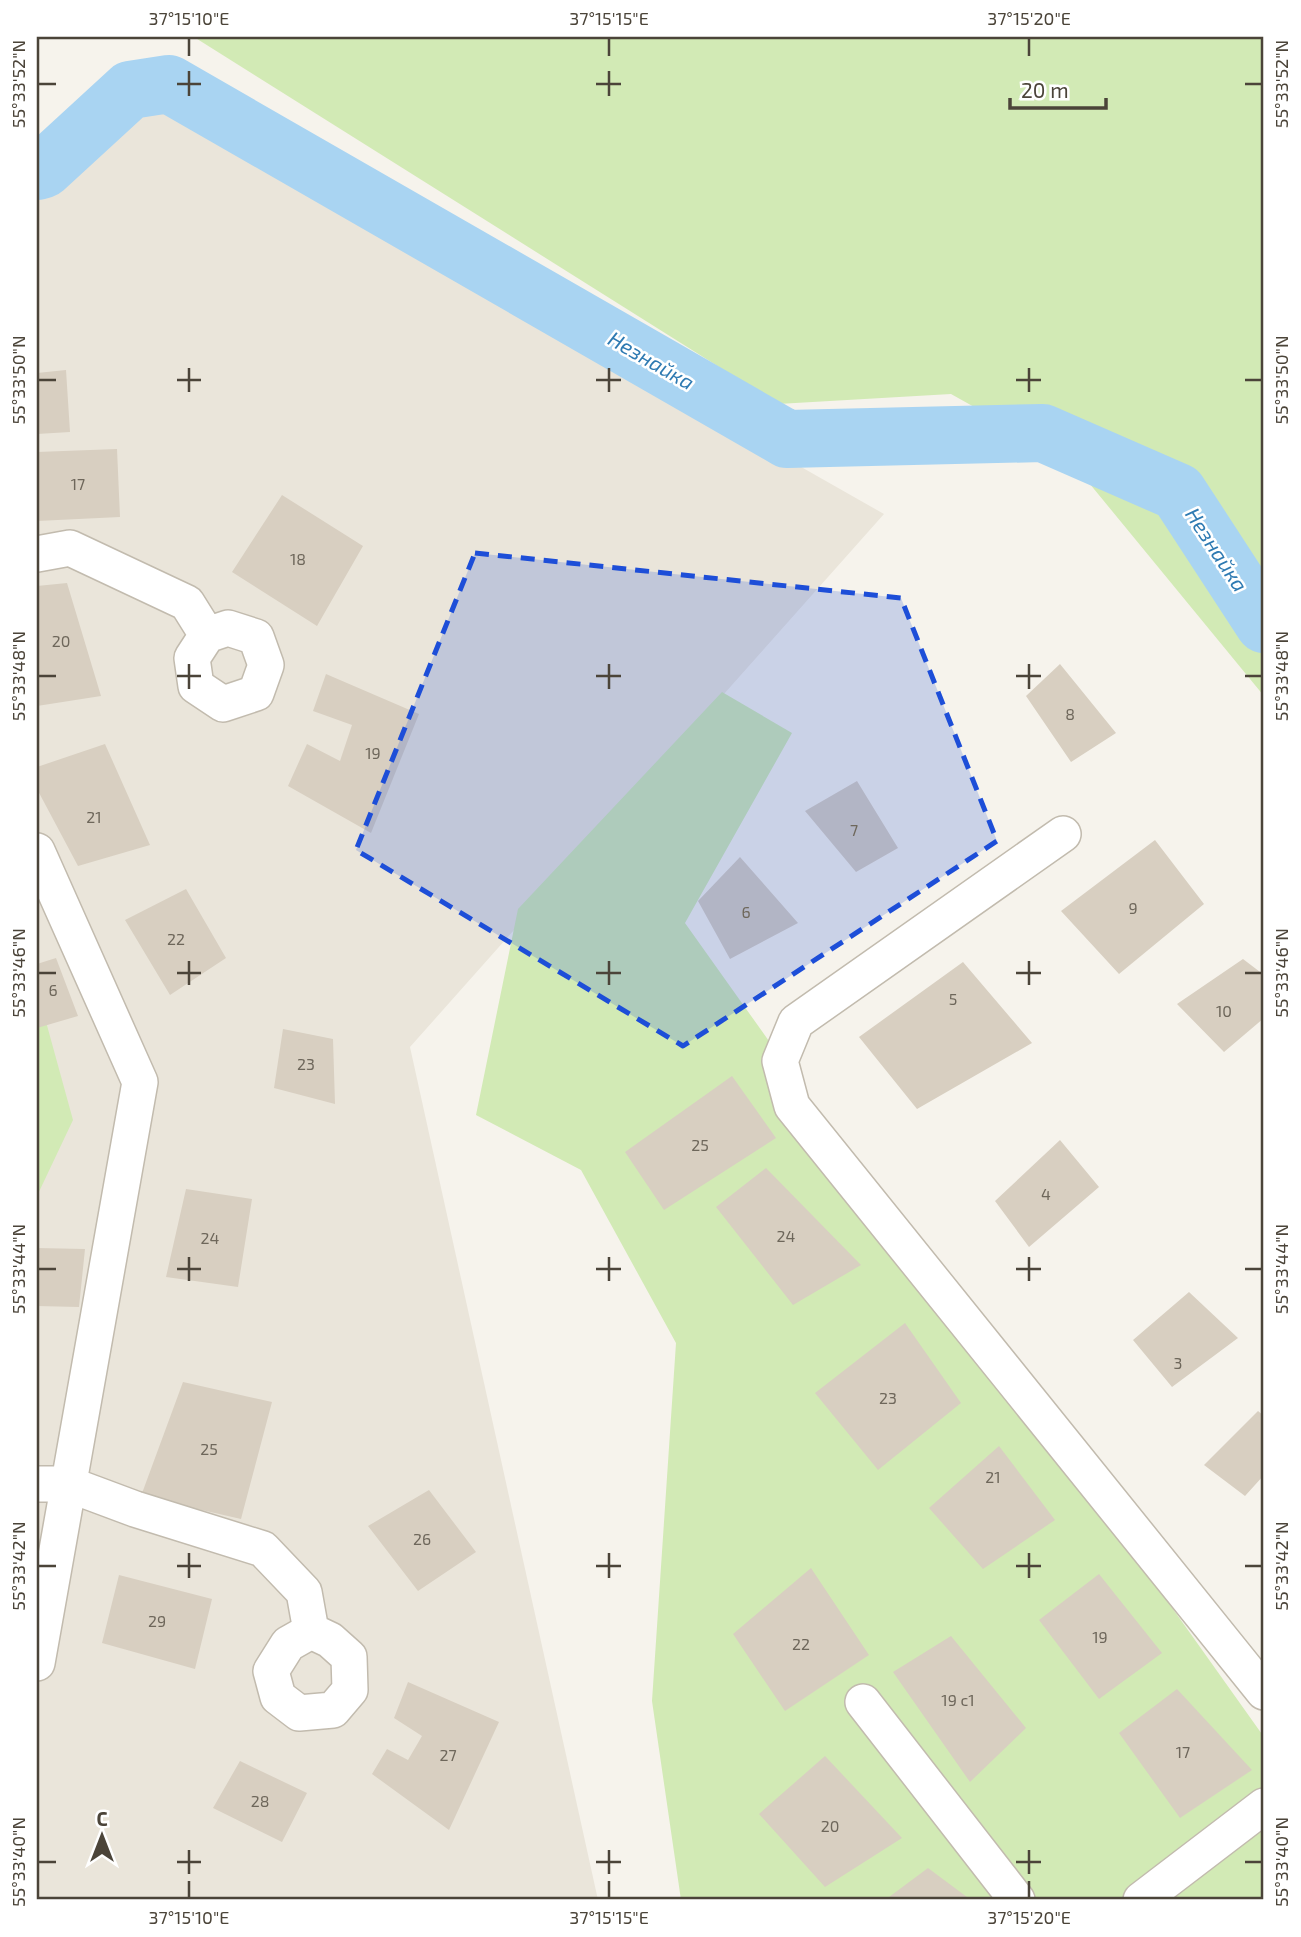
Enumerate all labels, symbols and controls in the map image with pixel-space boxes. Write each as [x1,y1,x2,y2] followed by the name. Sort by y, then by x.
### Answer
[149,7,229,29] text: 37°15'10"E
[569,7,649,29] text: 37°15'15"E
[987,7,1071,29] text: 37°15'20"E
[7,40,29,128] text: 55°33'52"N
[1270,40,1292,128] text: 55°33'52"N
[1010,66,1107,110] scale bar
[1021,77,1069,102] text: 20 m
[604,325,699,394] water label: Незнайка
[7,335,29,425] text: 55°33'50"N
[1270,335,1292,425] text: 55°33'50"N
[71,474,85,493] house number: 17
[1181,502,1254,596] water label: Незнайка
[290,549,306,568] house number: 18
[7,631,29,721] text: 55°33'48"N
[52,631,70,650] house number: 20
[1270,631,1292,721] text: 55°33'48"N
[1065,704,1075,723] house number: 8
[365,743,381,762] house number: 19
[86,807,102,826] house number: 21
[850,820,858,839] house number: 7
[1128,898,1138,917] house number: 9
[741,902,751,921] house number: 6
[7,928,29,1018] text: 55°33'46"N
[1270,928,1292,1018] text: 55°33'46"N
[167,929,185,948] house number: 22
[48,980,58,999] house number: 6
[949,989,957,1008] house number: 5
[1216,1001,1232,1020] house number: 10
[297,1054,315,1073] house number: 23
[691,1135,709,1154] house number: 25
[1041,1184,1051,1203] house number: 4
[7,1224,29,1314] text: 55°33'44"N
[1270,1224,1292,1314] text: 55°33'44"N
[777,1226,796,1245] house number: 24
[201,1228,220,1247] house number: 24
[1174,1353,1182,1372] house number: 3
[879,1388,897,1407] house number: 23
[200,1439,218,1458] house number: 25
[985,1467,1001,1486] house number: 21
[7,1521,29,1611] text: 55°33'42"N
[1270,1521,1292,1611] text: 55°33'42"N
[413,1529,431,1548] house number: 26
[148,1611,166,1630] house number: 29
[1092,1627,1108,1646] house number: 19
[792,1634,810,1653] house number: 22
[941,1690,975,1709] house number: 19 с1
[1176,1742,1190,1761] house number: 17
[439,1745,457,1764] house number: 27
[251,1791,269,1810] house number: 28
[66,1800,136,1870] north arrow
[96,1807,108,1830] text: С
[821,1816,839,1835] house number: 20
[7,1817,29,1907] text: 55°33'40"N
[1270,1817,1292,1907] text: 55°33'40"N
[149,1906,229,1928] text: 37°15'10"E
[569,1906,649,1928] text: 37°15'15"E
[987,1906,1071,1928] text: 37°15'20"E

